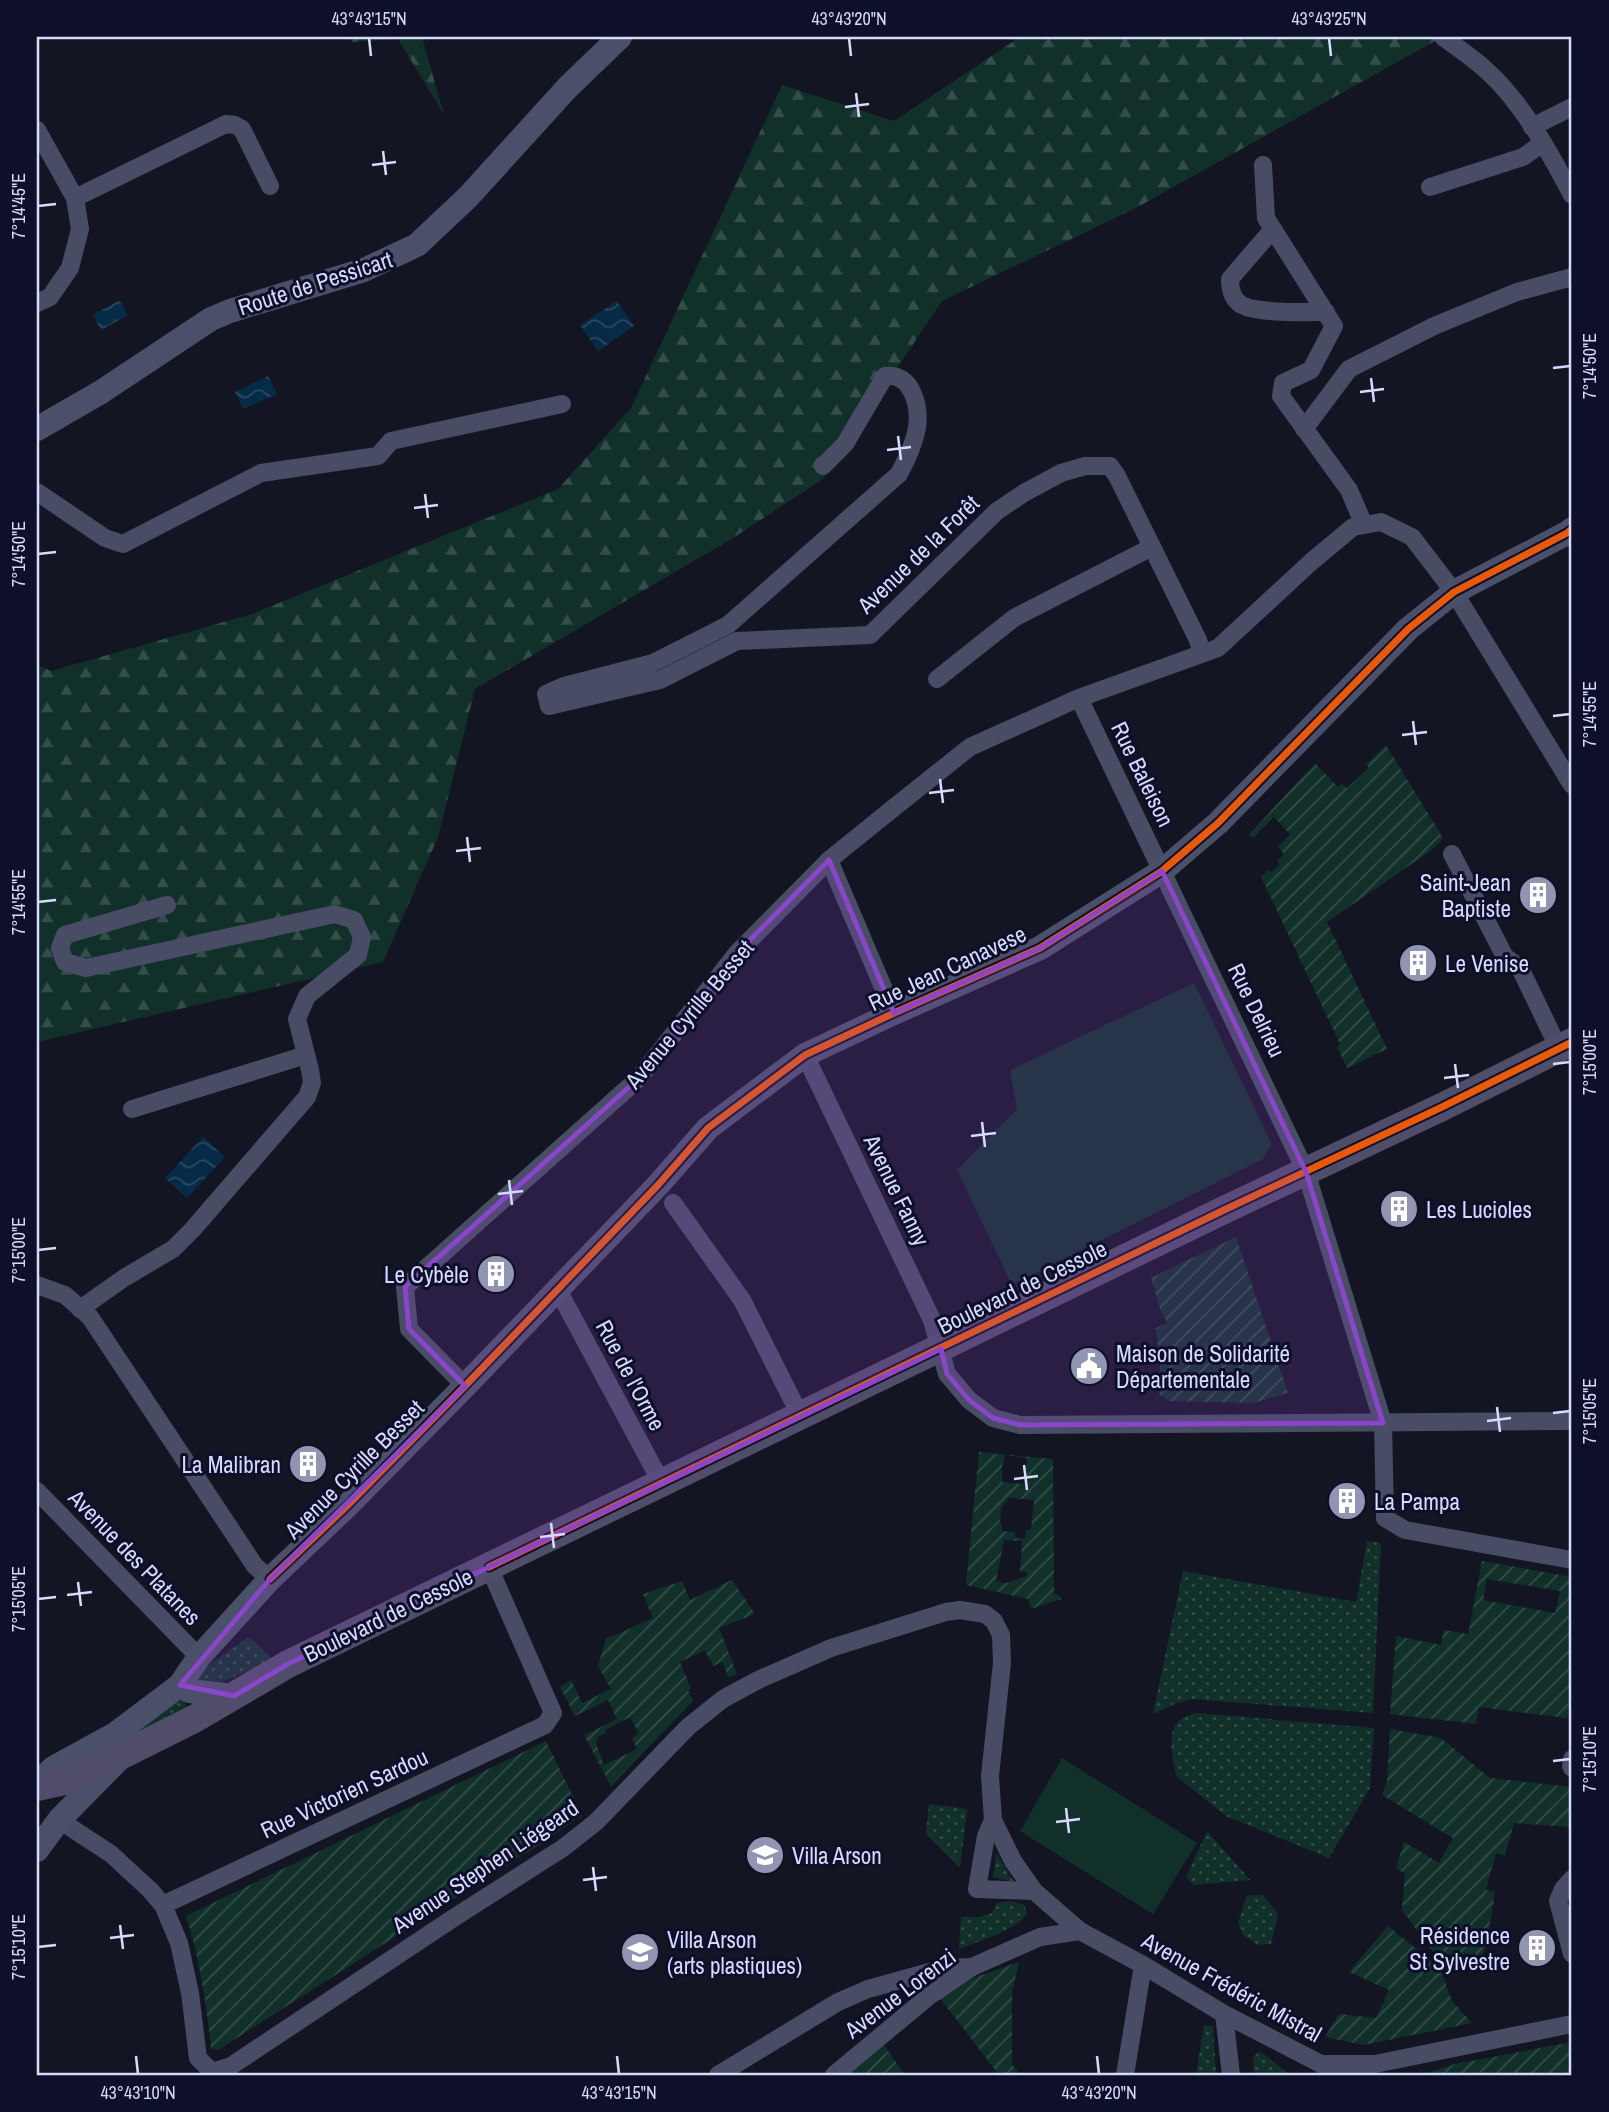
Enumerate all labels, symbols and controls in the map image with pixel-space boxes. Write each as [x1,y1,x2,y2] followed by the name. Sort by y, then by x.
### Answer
[331,6,407,31] text: 43°43'15"N
[811,6,887,31] text: 43°43'20"N
[1291,6,1367,31] text: 43°43'25"N
[6,173,31,239] text: 7°14'45"E
[234,243,396,323] street label: Route de Pessicart
[1577,333,1602,399] text: 7°14'50"E
[850,488,986,621] street label: Avenue de la Forêt
[6,521,31,587] text: 7°14'50"E
[1577,681,1602,747] text: 7°14'55"E
[1104,716,1182,832] street label: Rue Baleison
[1420,867,1511,924] place label: Saint-Jean Baptiste
[6,869,31,935] text: 7°14'55"E
[1517,874,1559,916] building icon: Saint-Jean Baptiste
[863,918,1031,1018] street label: Rue Jean Canavese
[617,933,760,1096] street label: Avenue Cyrille Besset
[1397,942,1439,984] building icon: Le Venise
[1445,948,1529,979] place label: Le Venise
[1221,958,1293,1062] street label: Rue Delrieu
[1577,1029,1602,1095] text: 7°15'00"E
[856,1128,938,1251] street label: Avenue Fanny
[1378,1188,1420,1230] building icon: Les Lucioles
[1426,1194,1532,1225] place label: Les Lucioles
[6,1217,31,1283] text: 7°15'00"E
[932,1233,1112,1341] street label: Boulevard de Cessole
[475,1253,517,1295] building icon: Le Cybèle
[384,1259,469,1290] place label: Le Cybèle
[589,1314,673,1436] street label: Rue de l'Orme
[1116,1338,1290,1395] place label: Maison de Solidarité Départementale
[1068,1345,1110,1387] public building icon: Maison de Solidarité Départementale
[1577,1378,1602,1444] text: 7°15'05"E
[277,1393,430,1546] street label: Avenue Cyrille Besset
[287,1443,329,1485] building icon: La Malibran
[181,1449,281,1480] place label: La Malibran
[1326,1480,1368,1522] building icon: La Pampa
[61,1482,208,1632] street label: Avenue des Platanes
[1374,1486,1460,1517] place label: La Pampa
[298,1561,478,1669] street label: Boulevard de Cessole
[6,1566,31,1632] text: 7°15'05"E
[1577,1726,1602,1792] text: 7°15'10"E
[255,1741,433,1845] street label: Rue Victorien Sardou
[385,1792,584,1941] street label: Avenue Stephen Liégeard
[744,1834,786,1876] school or university icon: Villa Arson
[792,1840,882,1871] place label: Villa Arson
[6,1914,31,1980] text: 7°15'10"E
[1409,1920,1510,1977] place label: Résidence St Sylvestre
[667,1924,802,1981] place label: Villa Arson (arts plastiques)
[1136,1924,1327,2049] street label: Avenue Frédéric Mistral
[1516,1927,1558,1969] building icon: Résidence St Sylvestre
[619,1931,661,1973] school or university icon: Villa Arson (arts plastiques)
[837,1941,962,2046] street label: Avenue Lorenzi
[100,2080,176,2105] text: 43°43'10"N
[581,2080,657,2105] text: 43°43'15"N
[1061,2080,1137,2105] text: 43°43'20"N

